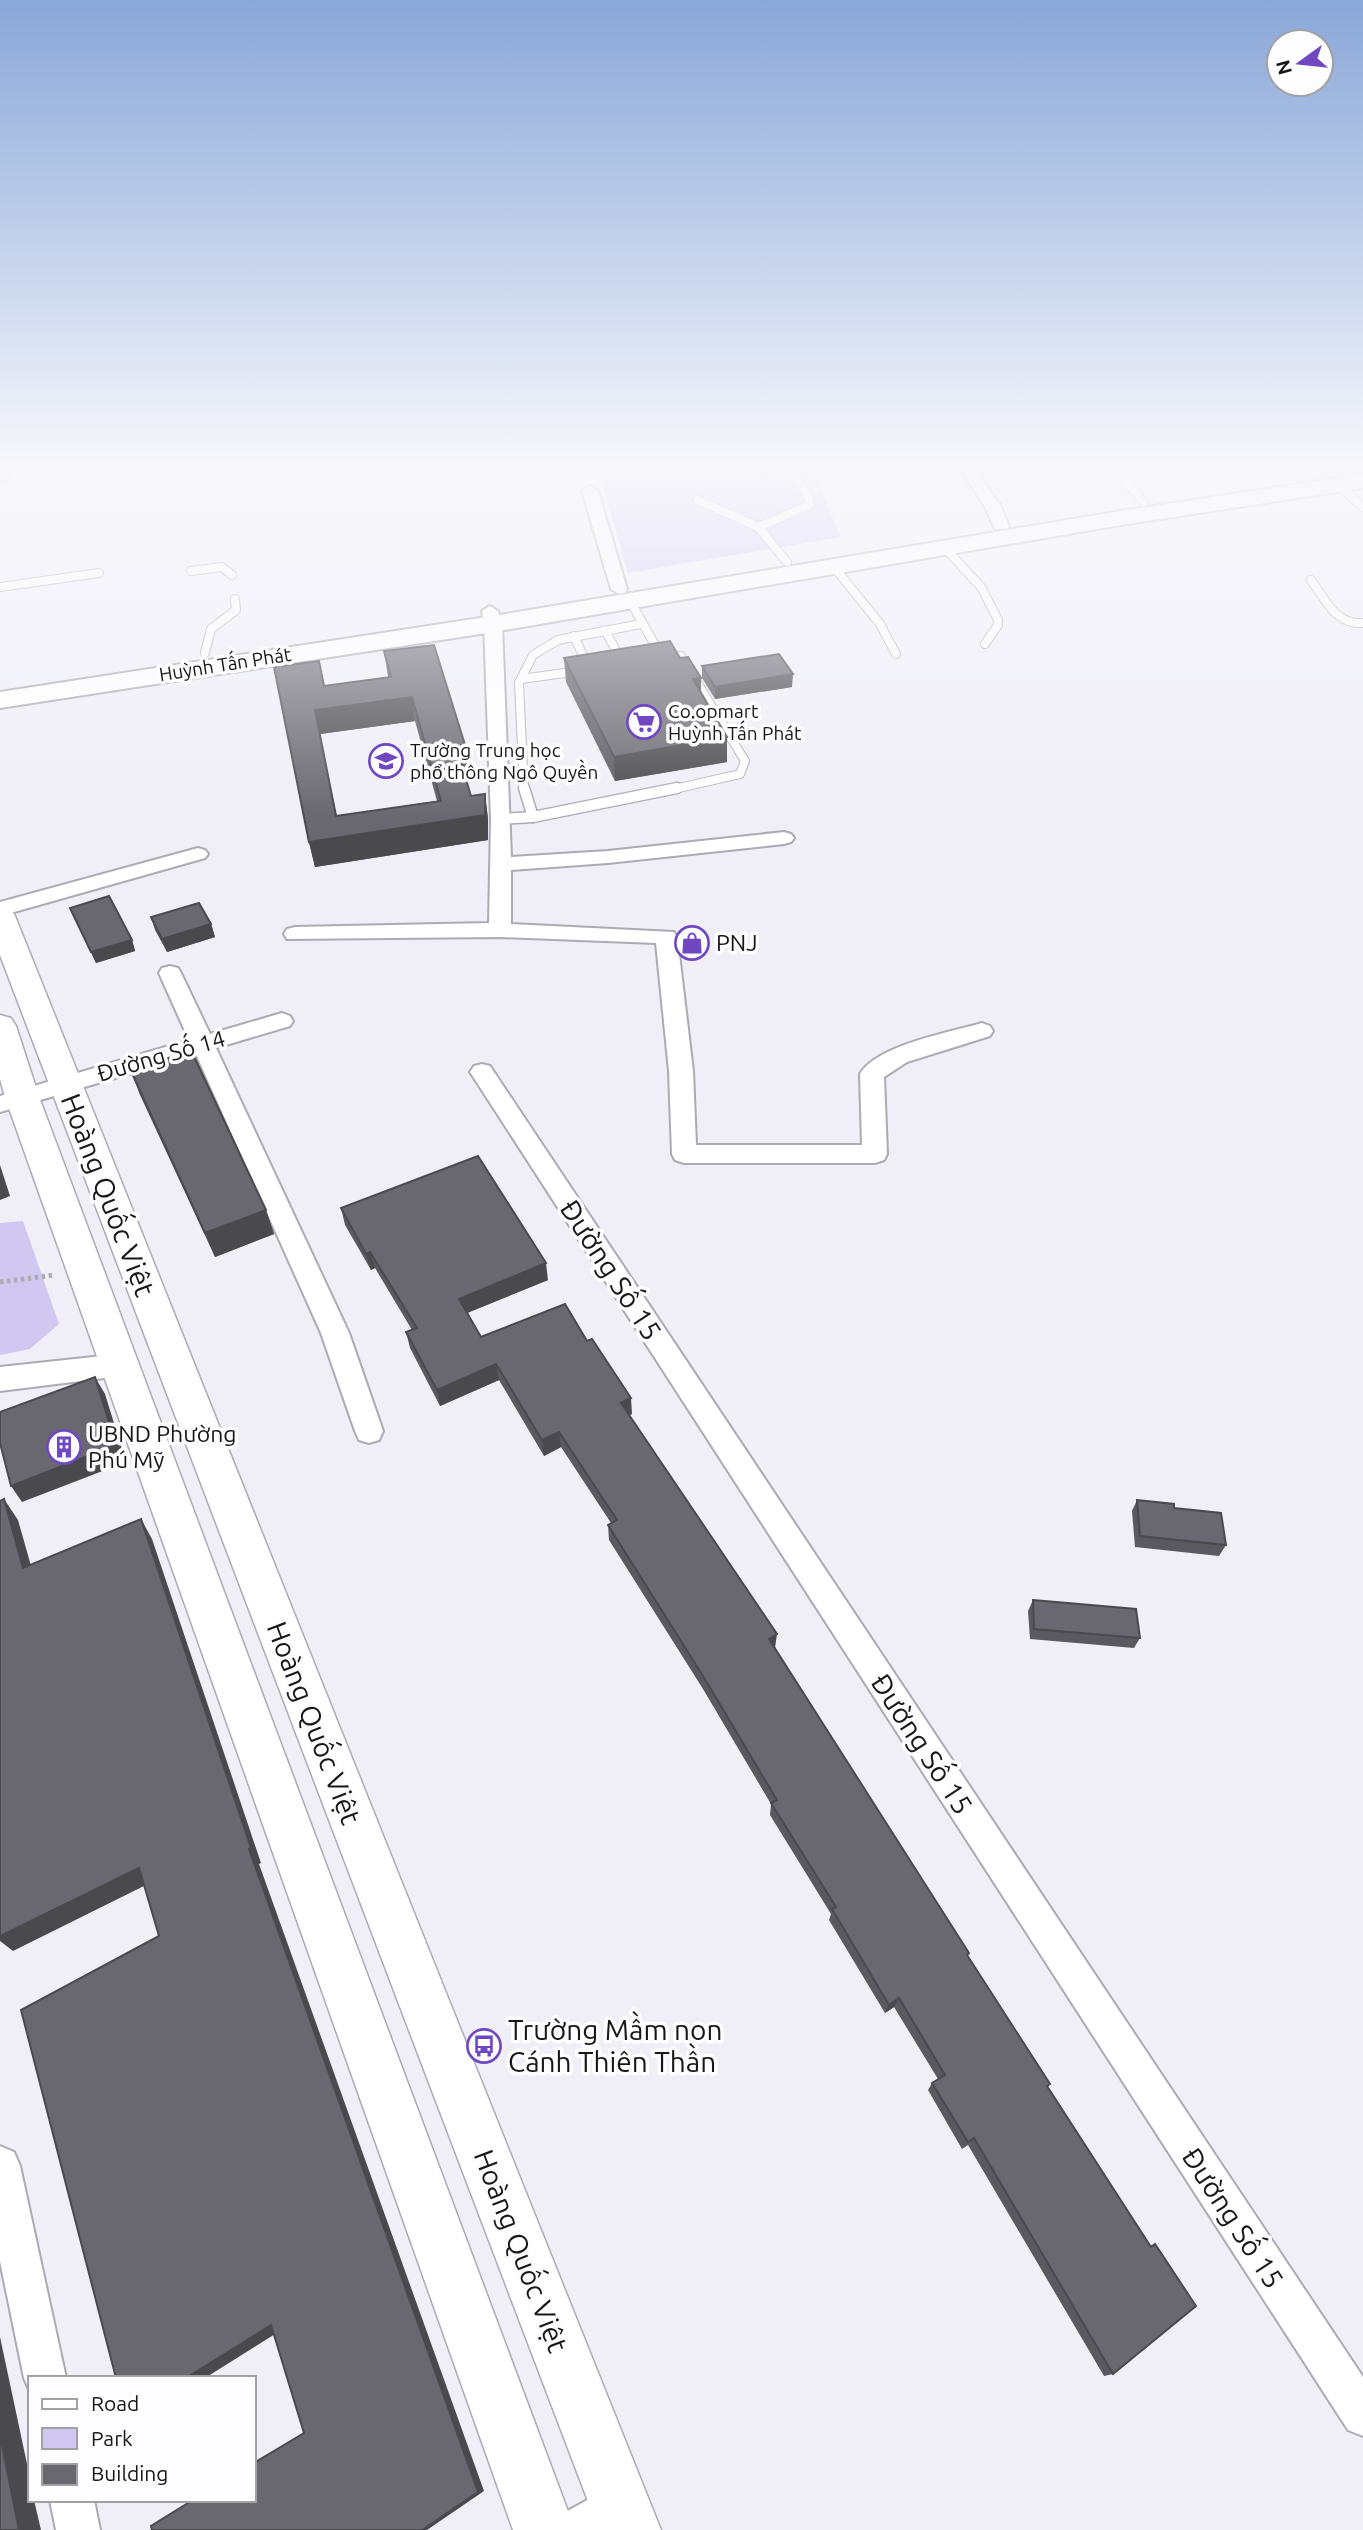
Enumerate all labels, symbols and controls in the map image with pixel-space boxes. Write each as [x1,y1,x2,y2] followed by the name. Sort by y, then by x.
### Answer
[1265,28,1335,98] north arrow
[1271,58,1296,77] text: N
[157,641,293,685] street label: Huỳnh Tấn Phát
[668,700,802,744] place label: Co.opmart Huỳnh Tấn Phát
[625,703,663,741] supermarket icon: Co.opmart Huỳnh Tấn Phát
[410,739,598,783] place label: Trường Trung học phổ thông Ngô Quyền
[367,742,405,780] school or university icon: Trường Trung học phổ thông Ngô Quyền
[673,924,711,962] shop icon: PNJ
[716,930,758,955] place label: PNJ
[93,1023,228,1086] street label: Đường Số 14
[56,1088,164,1300] street label: Hoàng Quốc Việt
[555,1192,671,1346] street label: Đường Số 15
[88,1421,237,1472] place label: UBND Phường Phú Mỹ
[45,1428,83,1466] building icon: UBND Phường Phú Mỹ
[262,1616,370,1828] street label: Hoàng Quốc Việt
[866,1666,982,1820] street label: Đường Số 15
[508,2011,722,2077] place label: Trường Mầm non Cánh Thiên Thần
[465,2027,503,2065] bus stop icon: Trường Mầm non Cánh Thiên Thần
[1177,2140,1293,2294] street label: Đường Số 15
[469,2144,577,2356] street label: Hoàng Quốc Việt
[28,2376,256,2502] legend
[91,2391,139,2415] text: Road
[91,2426,133,2450] text: Park
[91,2461,168,2485] text: Building

